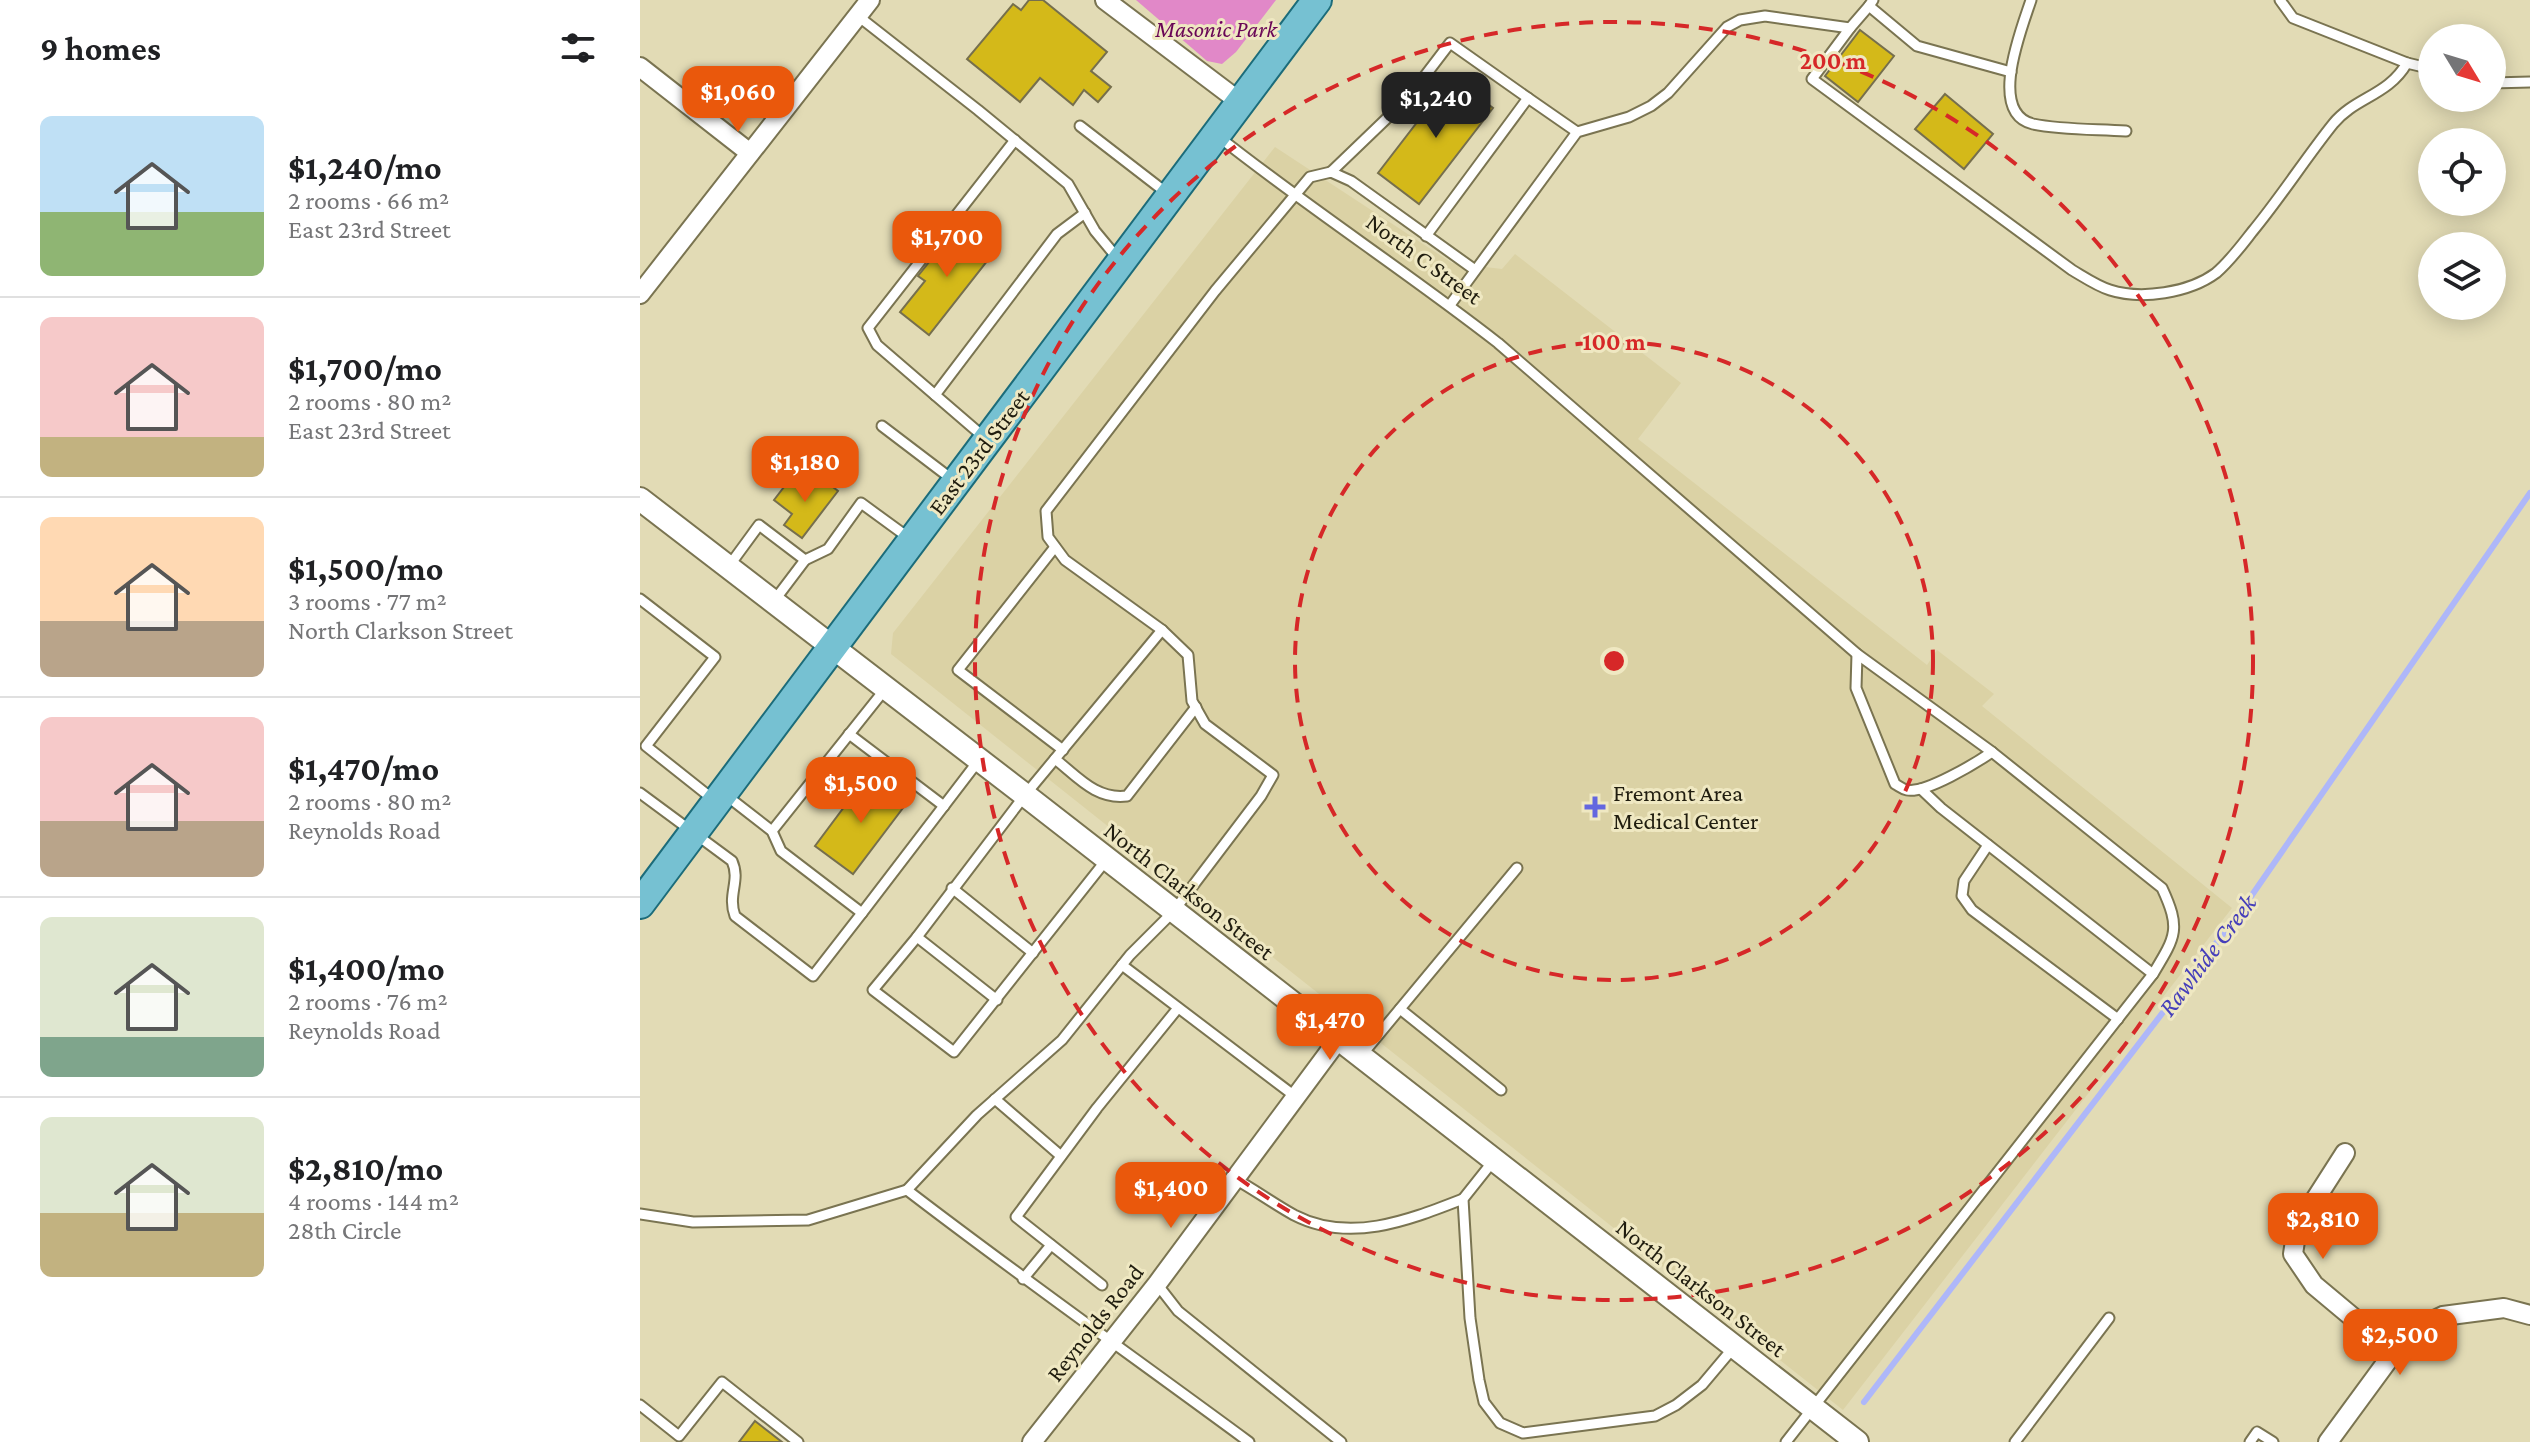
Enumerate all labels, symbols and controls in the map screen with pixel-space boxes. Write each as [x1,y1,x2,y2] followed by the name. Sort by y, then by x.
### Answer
[1154,15,1279,42] park label: Masonic Park
[2418,24,2506,112] north arrow
[2418,24,2506,320] map controls
[556,26,600,70] icon: filters
[40,30,161,67] text: 9 homes
[1800,47,1867,74] text: 200 m
[673,66,803,134] pin: $1,060
[1371,72,1501,140] pin: $1,240
[700,77,776,106] text: $1,060
[1399,83,1473,112] text: $1,240
[2418,128,2506,216] button: locate
[104,148,200,244] icon: home
[288,149,442,186] text: $1,240/mo
[288,186,449,215] text: 2 rooms · 66 m²
[1361,208,1488,310] street label: North C Street
[882,211,1012,279] pin: $1,700
[288,215,451,244] text: East 23rd Street
[910,222,984,251] text: $1,700
[2418,232,2506,320] button: layers
[1582,328,1646,355] text: 100 m
[104,349,200,445] icon: home
[288,350,442,387] text: $1,700/mo
[923,383,1035,520] street label: East 23rd Street
[288,387,451,416] text: 2 rooms · 80 m²
[288,416,451,445] text: East 23rd Street
[740,436,870,504] pin: $1,180
[770,447,840,476] text: $1,180
[104,549,200,645] icon: home
[288,550,443,587] text: $1,500/mo
[288,587,447,616] text: 3 rooms · 77 m²
[288,616,513,645] text: North Clarkson Street
[1600,647,1628,675] centre of rings
[104,749,200,845] icon: home
[288,750,439,787] text: $1,470/mo
[796,757,926,825] pin: $1,500
[824,768,898,797] text: $1,500
[1613,779,1759,834] place label: Fremont Area Medical Center
[288,787,451,816] text: 2 rooms · 80 m²
[1584,796,1606,818] marker: Fremont Area Medical Center
[288,816,441,845] text: Reynolds Road
[1099,816,1280,966] street label: North Clarkson Street
[2152,888,2263,1022] water label: Rawhide Creek
[104,949,200,1045] icon: home
[288,950,445,987] text: $1,400/mo
[288,987,448,1016] text: 2 rooms · 76 m²
[1265,994,1395,1062] pin: $1,470
[1295,1005,1365,1034] text: $1,470
[288,1016,441,1045] text: Reynolds Road
[104,1149,200,1245] icon: home
[288,1150,443,1187] text: $2,810/mo
[1106,1162,1236,1230] pin: $1,400
[1133,1173,1209,1202] text: $1,400
[288,1187,459,1216] text: 4 rooms · 144 m²
[2258,1193,2388,1261] pin: $2,810
[2286,1204,2360,1233] text: $2,810
[1611,1213,1792,1363] street label: North Clarkson Street
[288,1216,401,1245] text: 28th Circle
[1041,1259,1149,1387] street label: Reynolds Road
[2335,1309,2465,1377] pin: $2,500
[2361,1320,2439,1349] text: $2,500

